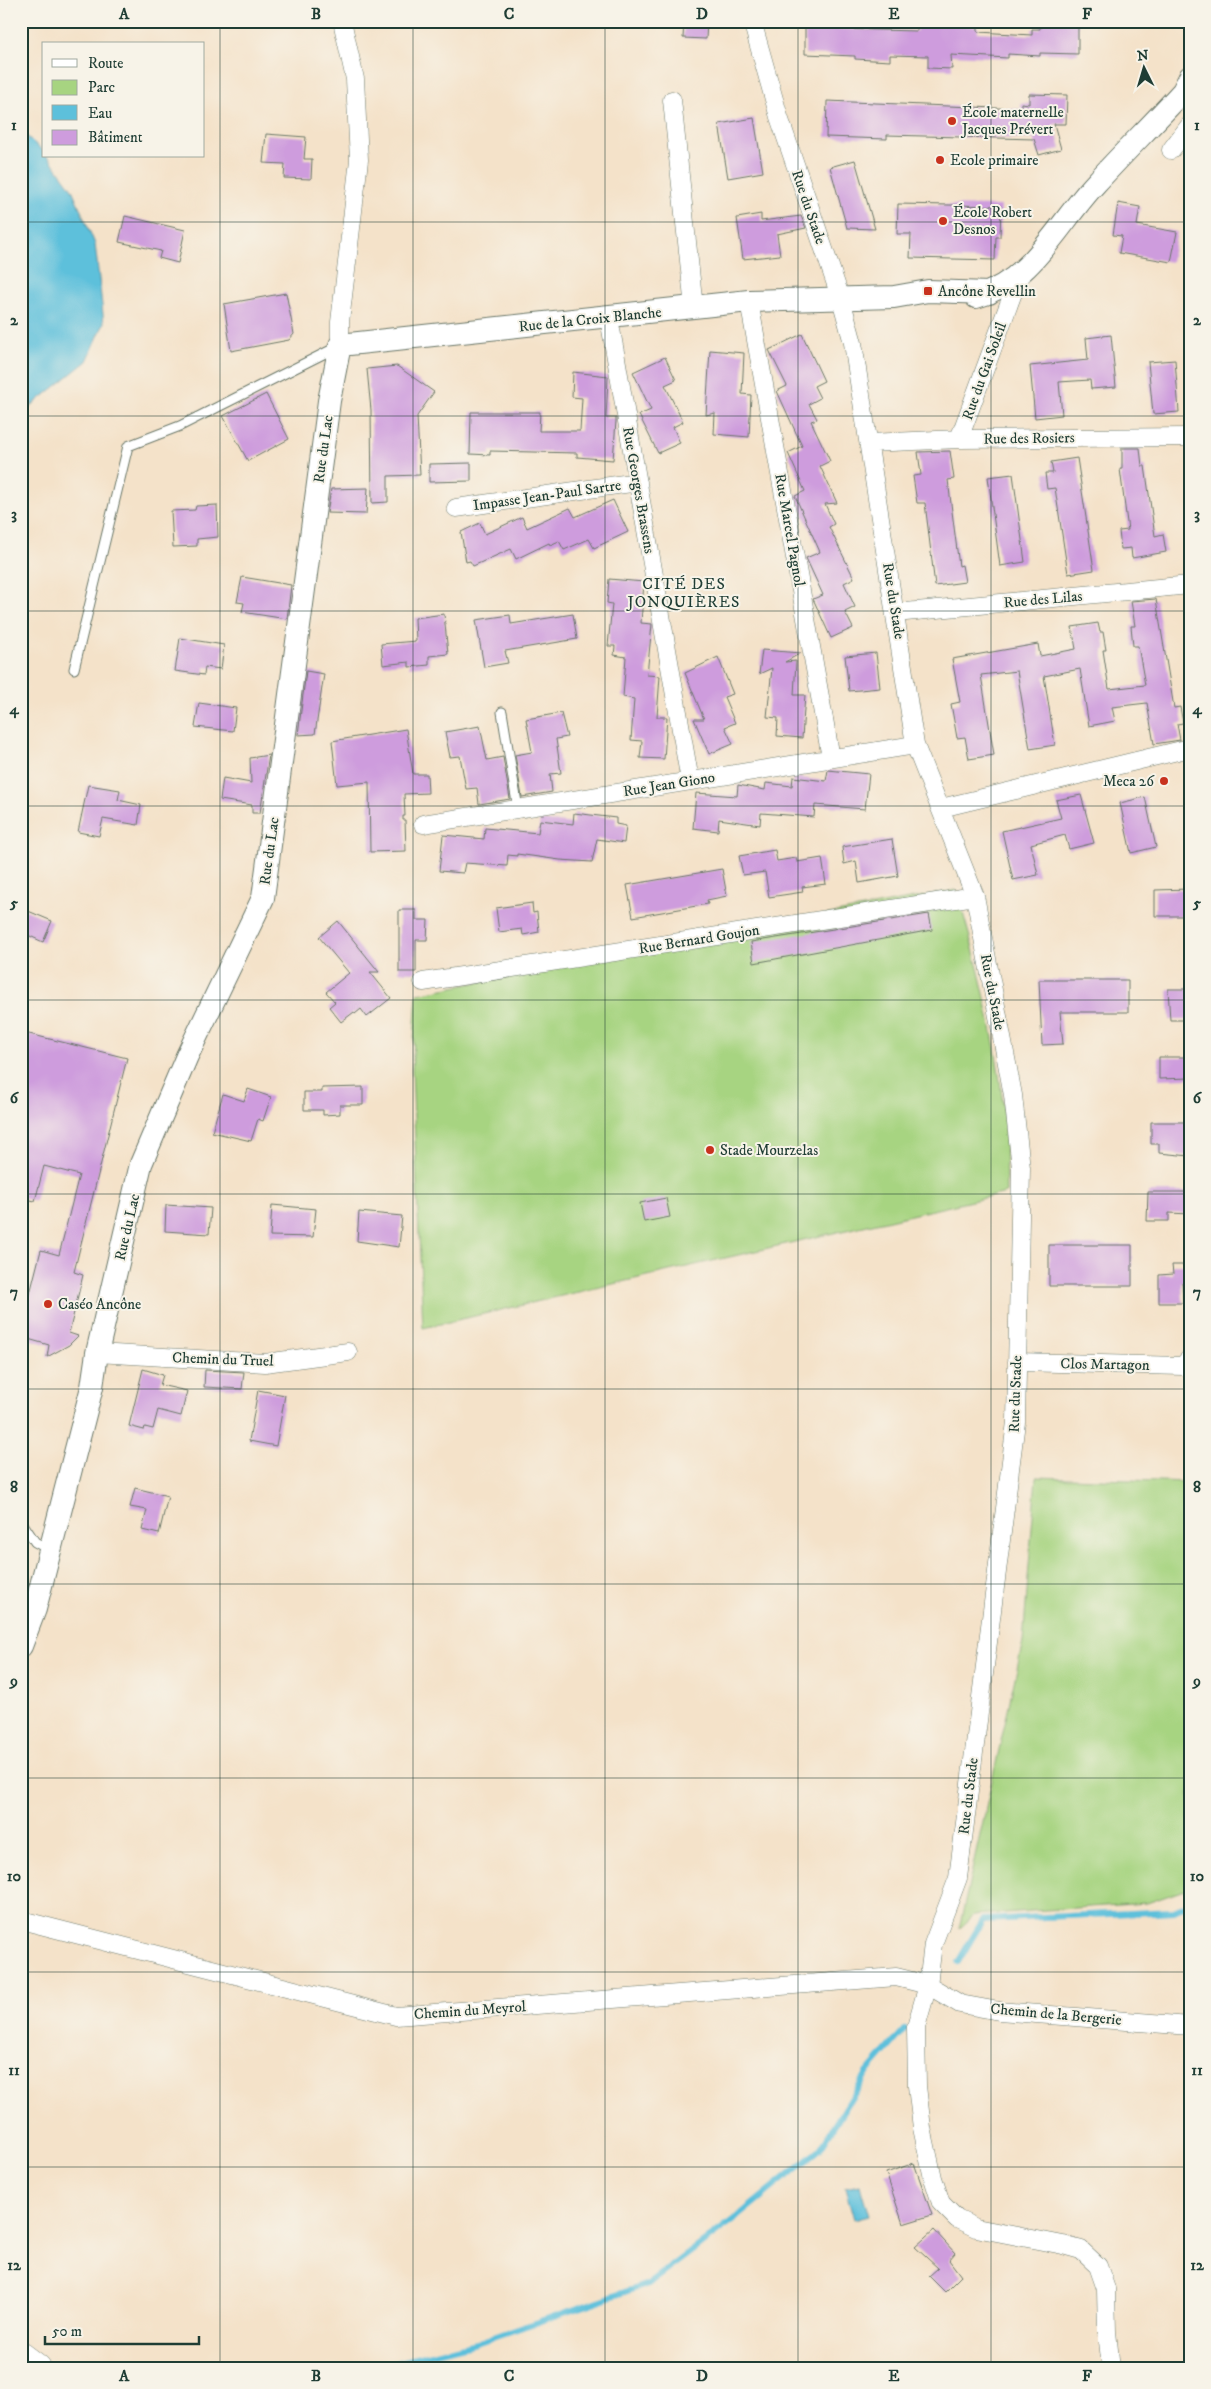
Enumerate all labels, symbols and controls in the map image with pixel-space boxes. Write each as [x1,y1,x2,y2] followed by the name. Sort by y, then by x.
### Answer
[118,4,130,24] text: A
[311,4,321,24] text: B
[504,4,514,24] text: C
[696,4,708,24] text: D
[888,4,900,24] text: E
[1082,4,1092,24] text: F
[42,42,205,158] legend
[1118,42,1168,92] north arrow
[1136,47,1150,66] text: N
[88,54,123,73] text: Route
[88,78,116,97] text: Parc
[960,103,1064,139] place label: École maternelle Jacques Prévert
[88,104,112,123] text: Eau
[11,115,17,135] text: 1
[946,115,958,127] marker: École maternelle Jacques Prévert
[1194,115,1200,135] text: 1
[88,128,143,147] text: Bâtiment
[950,151,1038,170] place label: Ecole primaire
[934,154,946,166] marker: Ecole primaire
[787,168,830,247] street label: Rue du Stade
[953,203,1032,239] place label: École Robert Desnos
[937,215,949,227] marker: École Robert Desnos
[938,282,1036,301] place label: Ancône Revellin
[922,285,934,297] marker: Ancône Revellin
[518,303,662,336] street label: Rue de la Croix Blanche
[10,310,19,330] text: 2
[1193,310,1202,330] text: 2
[958,319,1011,423] street label: Rue du Gai Soleil
[309,413,338,484] street label: Rue du Lac
[618,425,659,555] street label: Rue Georges Brassens
[983,428,1075,449] street label: Rue des Rosiers
[770,472,809,589] street label: Rue Marcel Pagnol
[472,476,622,515] street label: Impasse Jean-Paul Sartre
[11,504,17,524] text: 3
[1194,504,1200,524] text: 3
[878,561,909,641] street label: Rue du Stade
[626,574,740,612] district label: CITÉ DES JONQUIÈRES
[1003,587,1083,612] street label: Rue des Lilas
[8,699,19,719] text: 4
[1191,699,1202,719] text: 4
[622,768,716,801] street label: Rue Jean Giono
[1103,772,1155,791] place label: Meca 26
[1158,775,1170,787] marker: Meca 26
[255,815,284,886] street label: Rue du Lac
[9,893,18,913] text: 5
[1192,893,1201,913] text: 5
[637,921,761,958] street label: Rue Bernard Goujon
[976,952,1009,1032] street label: Rue du Stade
[10,1088,20,1108] text: 6
[1193,1088,1203,1108] text: 6
[720,1141,818,1160] place label: Stade Mourzelas
[704,1144,716,1156] marker: Stade Mourzelas
[111,1191,145,1262] street label: Rue du Lac
[10,1282,18,1302] text: 7
[1193,1282,1201,1302] text: 7
[58,1295,141,1314] place label: Caséo Ancône
[42,1298,54,1310] marker: Caséo Ancône
[172,1348,275,1371] street label: Chemin du Truel
[1060,1354,1150,1375] street label: Clos Martagon
[1005,1355,1026,1433] street label: Rue du Stade
[10,1477,18,1497] text: 8
[1193,1477,1201,1497] text: 8
[9,1671,18,1691] text: 9
[1192,1671,1201,1691] text: 9
[954,1757,983,1836] street label: Rue du Stade
[7,1866,22,1886] text: 10
[1190,1866,1205,1886] text: 10
[413,1997,527,2024] street label: Chemin du Meyrol
[990,1999,1122,2030] street label: Chemin de la Bergerie
[8,2060,20,2080] text: 11
[1191,2060,1203,2080] text: 11
[7,2255,22,2275] text: 12
[1190,2255,1205,2275] text: 12
[45,2314,199,2346] scale bar
[52,2322,82,2341] text: 50 m
[118,2366,130,2386] text: A
[311,2366,321,2386] text: B
[504,2366,514,2386] text: C
[696,2366,708,2386] text: D
[888,2366,900,2386] text: E
[1082,2366,1092,2386] text: F

